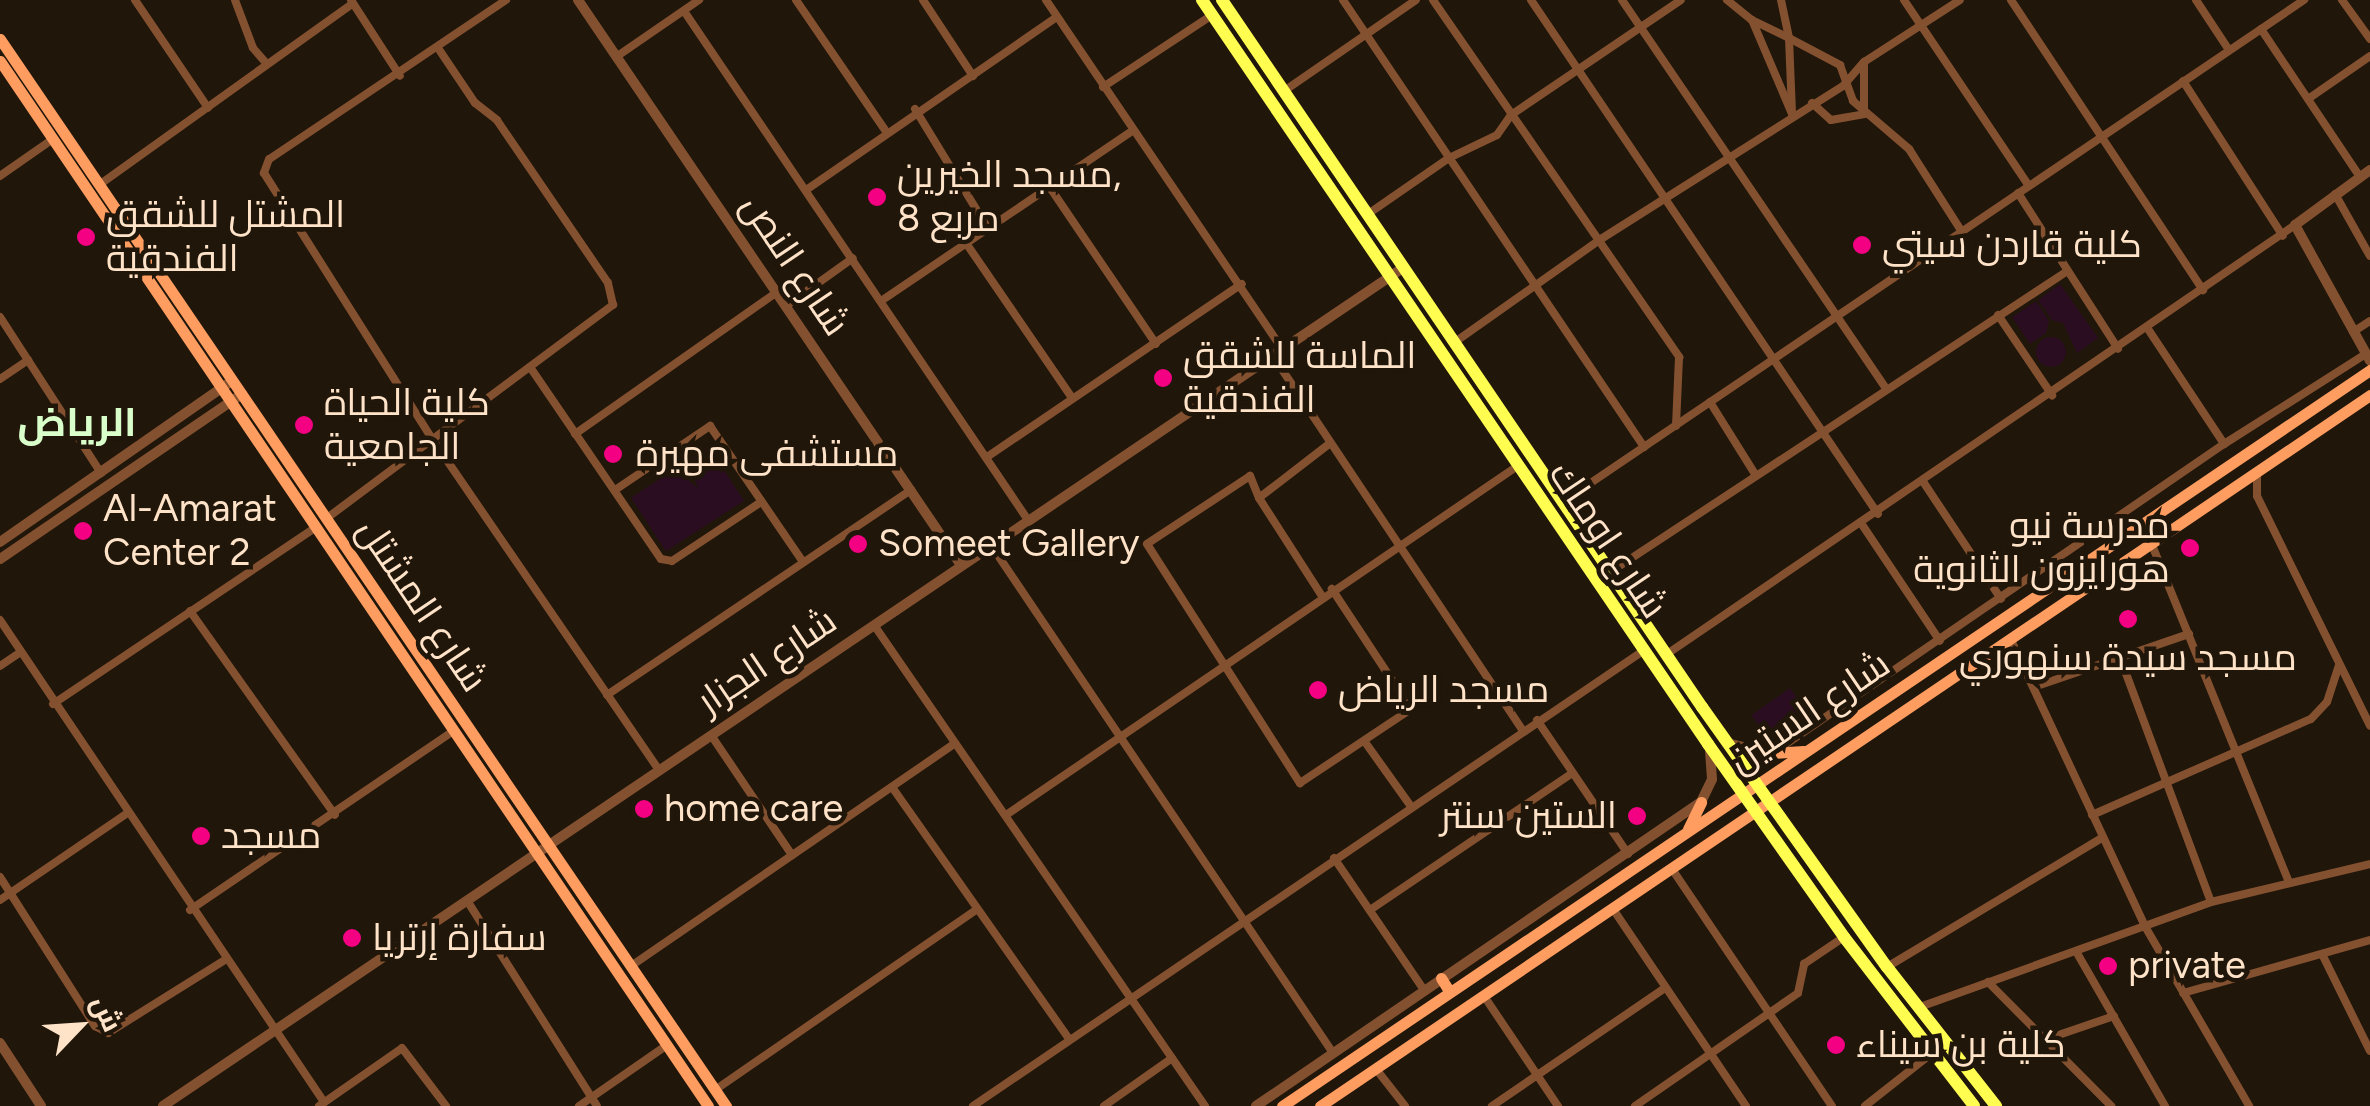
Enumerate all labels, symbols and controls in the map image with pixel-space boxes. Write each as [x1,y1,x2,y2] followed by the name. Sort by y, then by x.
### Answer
[897,152,1121,242] place label: مسجد الخيرين, مربع 8
[731,185,859,345] street label: شارع النص
[866,186,888,208] marker: مسجد الخيرين, مربع 8
[106,192,345,282] place label: المشتل للشقق الفندقية
[1882,222,2142,268] place label: كلية قاردن سيتي
[75,226,97,248] marker: المشتل للشقق الفندقية
[1851,234,1873,256] marker: كلية قاردن سيتي
[1183,333,1416,422] place label: الماسة للشقق الفندقية
[1152,367,1174,389] marker: الماسة للشقق الفندقية
[324,380,490,469] place label: كلية الحياة الجامعية
[18,398,136,446] district label: الرياض
[293,414,315,436] marker: كلية الحياة الجامعية
[636,431,898,477] place label: مستشفى مهيرة
[600,441,626,467] marker: مستشفى مهيرة
[1539,453,1677,627] street label: شارع اوماك
[103,486,277,576] place label: Al-Amarat Center 2
[1913,503,2170,592] place label: مدرسة نيو هورايزون الثانوية
[347,509,497,701] street label: شارع المشتل
[72,520,94,542] marker: Al-Amarat Center 2
[878,521,1140,567] place label: Someet Gallery
[847,533,869,555] marker: Someet Gallery
[2179,537,2201,559] marker: مدرسة نيو هورايزون الثانوية
[689,598,845,724] street label: شارع الجزار
[2117,608,2139,630] marker: مسجد سيدة سنهوري
[1959,635,2297,681] place label: مسجد سيدة سنهوري
[1719,641,1899,783] street label: شارع الستين
[1338,667,1549,713] place label: مسجد الرياض
[1307,679,1329,701] marker: مسجد الرياض
[664,786,843,832] place label: home care
[1440,793,1617,839] place label: الستين سنتر
[633,798,655,820] marker: home care
[1626,805,1648,827] marker: الستين سنتر
[221,813,321,859] place label: مسجد
[190,825,212,847] marker: مسجد
[372,915,547,961] place label: سفارة إرتريا
[341,927,363,949] marker: سفارة إرتريا
[2128,943,2246,989] place label: private
[2097,955,2119,977] marker: private
[30,976,130,1076] north arrow
[84,990,130,1037] text: ش
[1856,1022,2066,1068] place label: كلية بن سيناء
[1825,1034,1847,1056] marker: كلية بن سيناء

